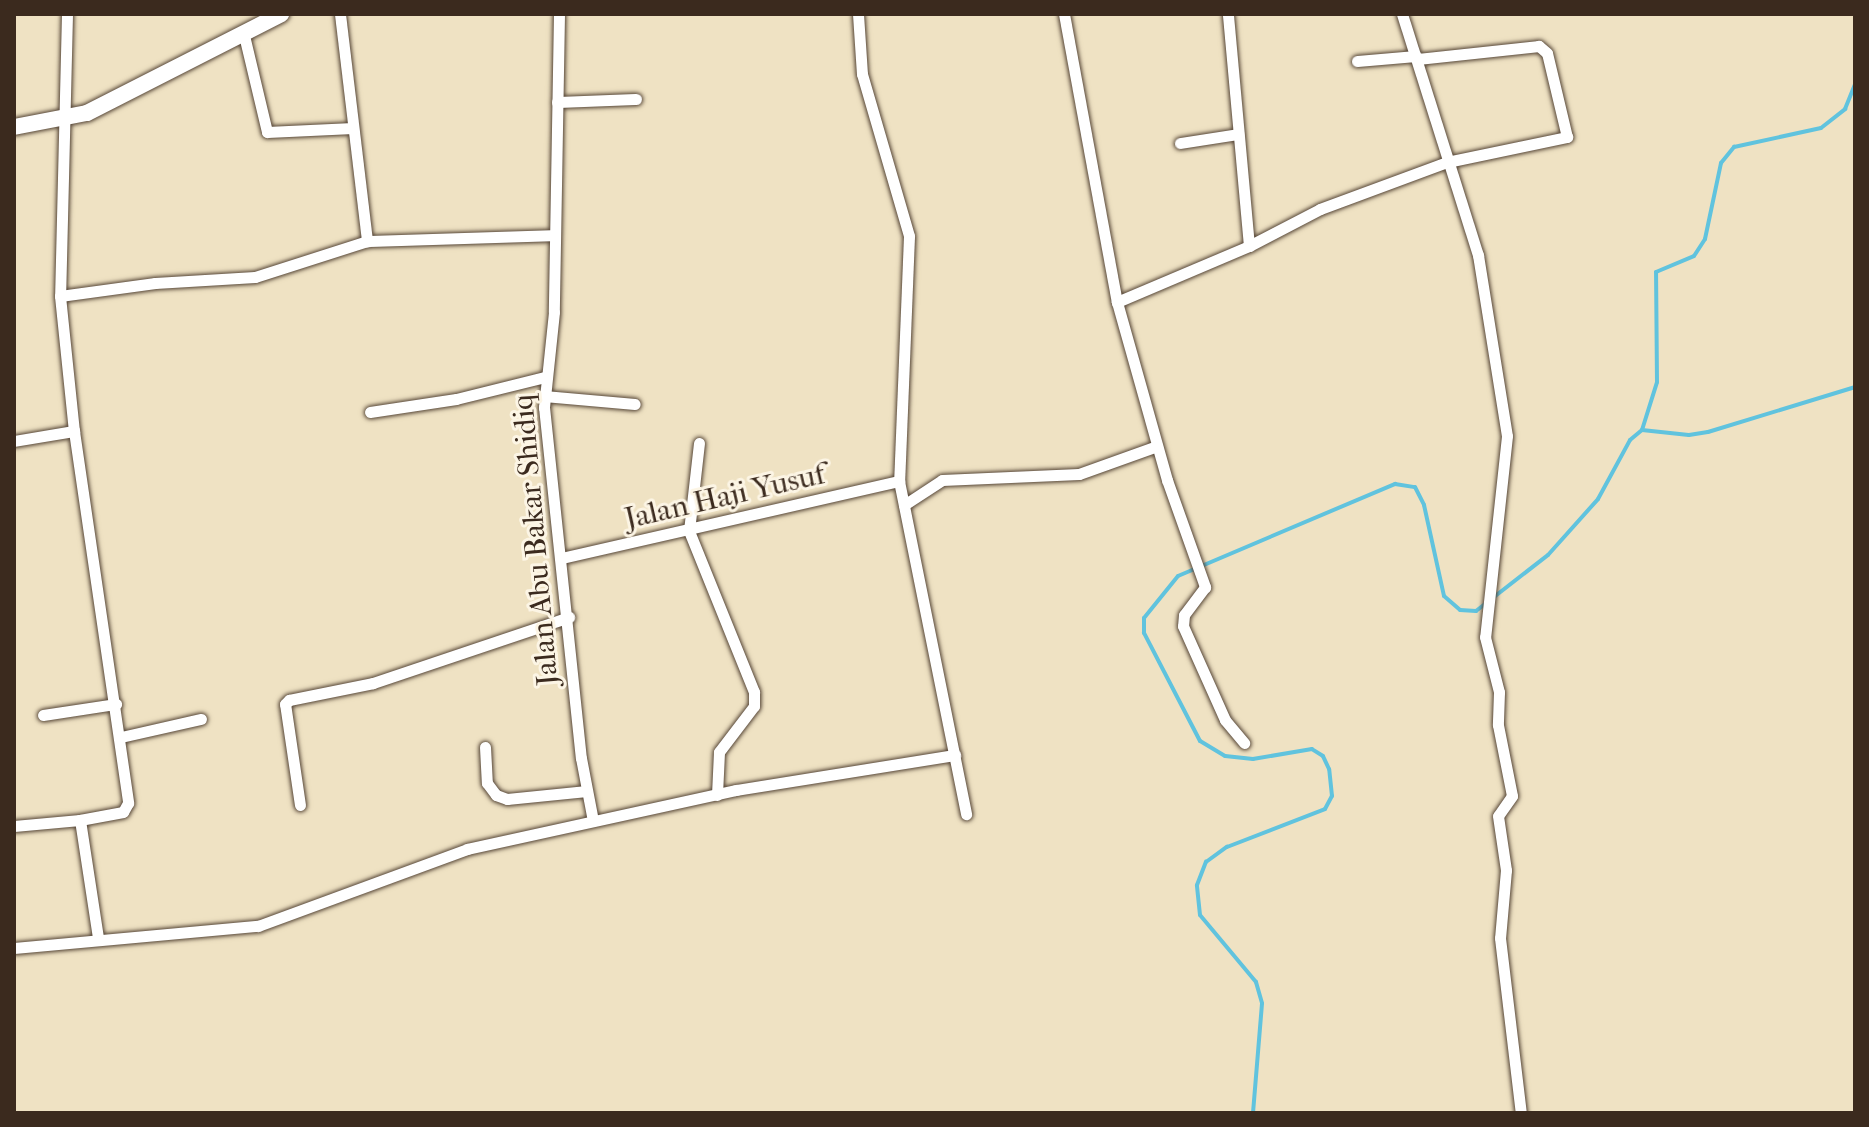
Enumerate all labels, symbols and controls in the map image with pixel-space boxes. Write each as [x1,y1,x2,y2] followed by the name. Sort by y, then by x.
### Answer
[505,393,567,687] street label: Jalan Abu Bakar Shidiq
[621,456,829,538] street label: Jalan Haji Yusuf

